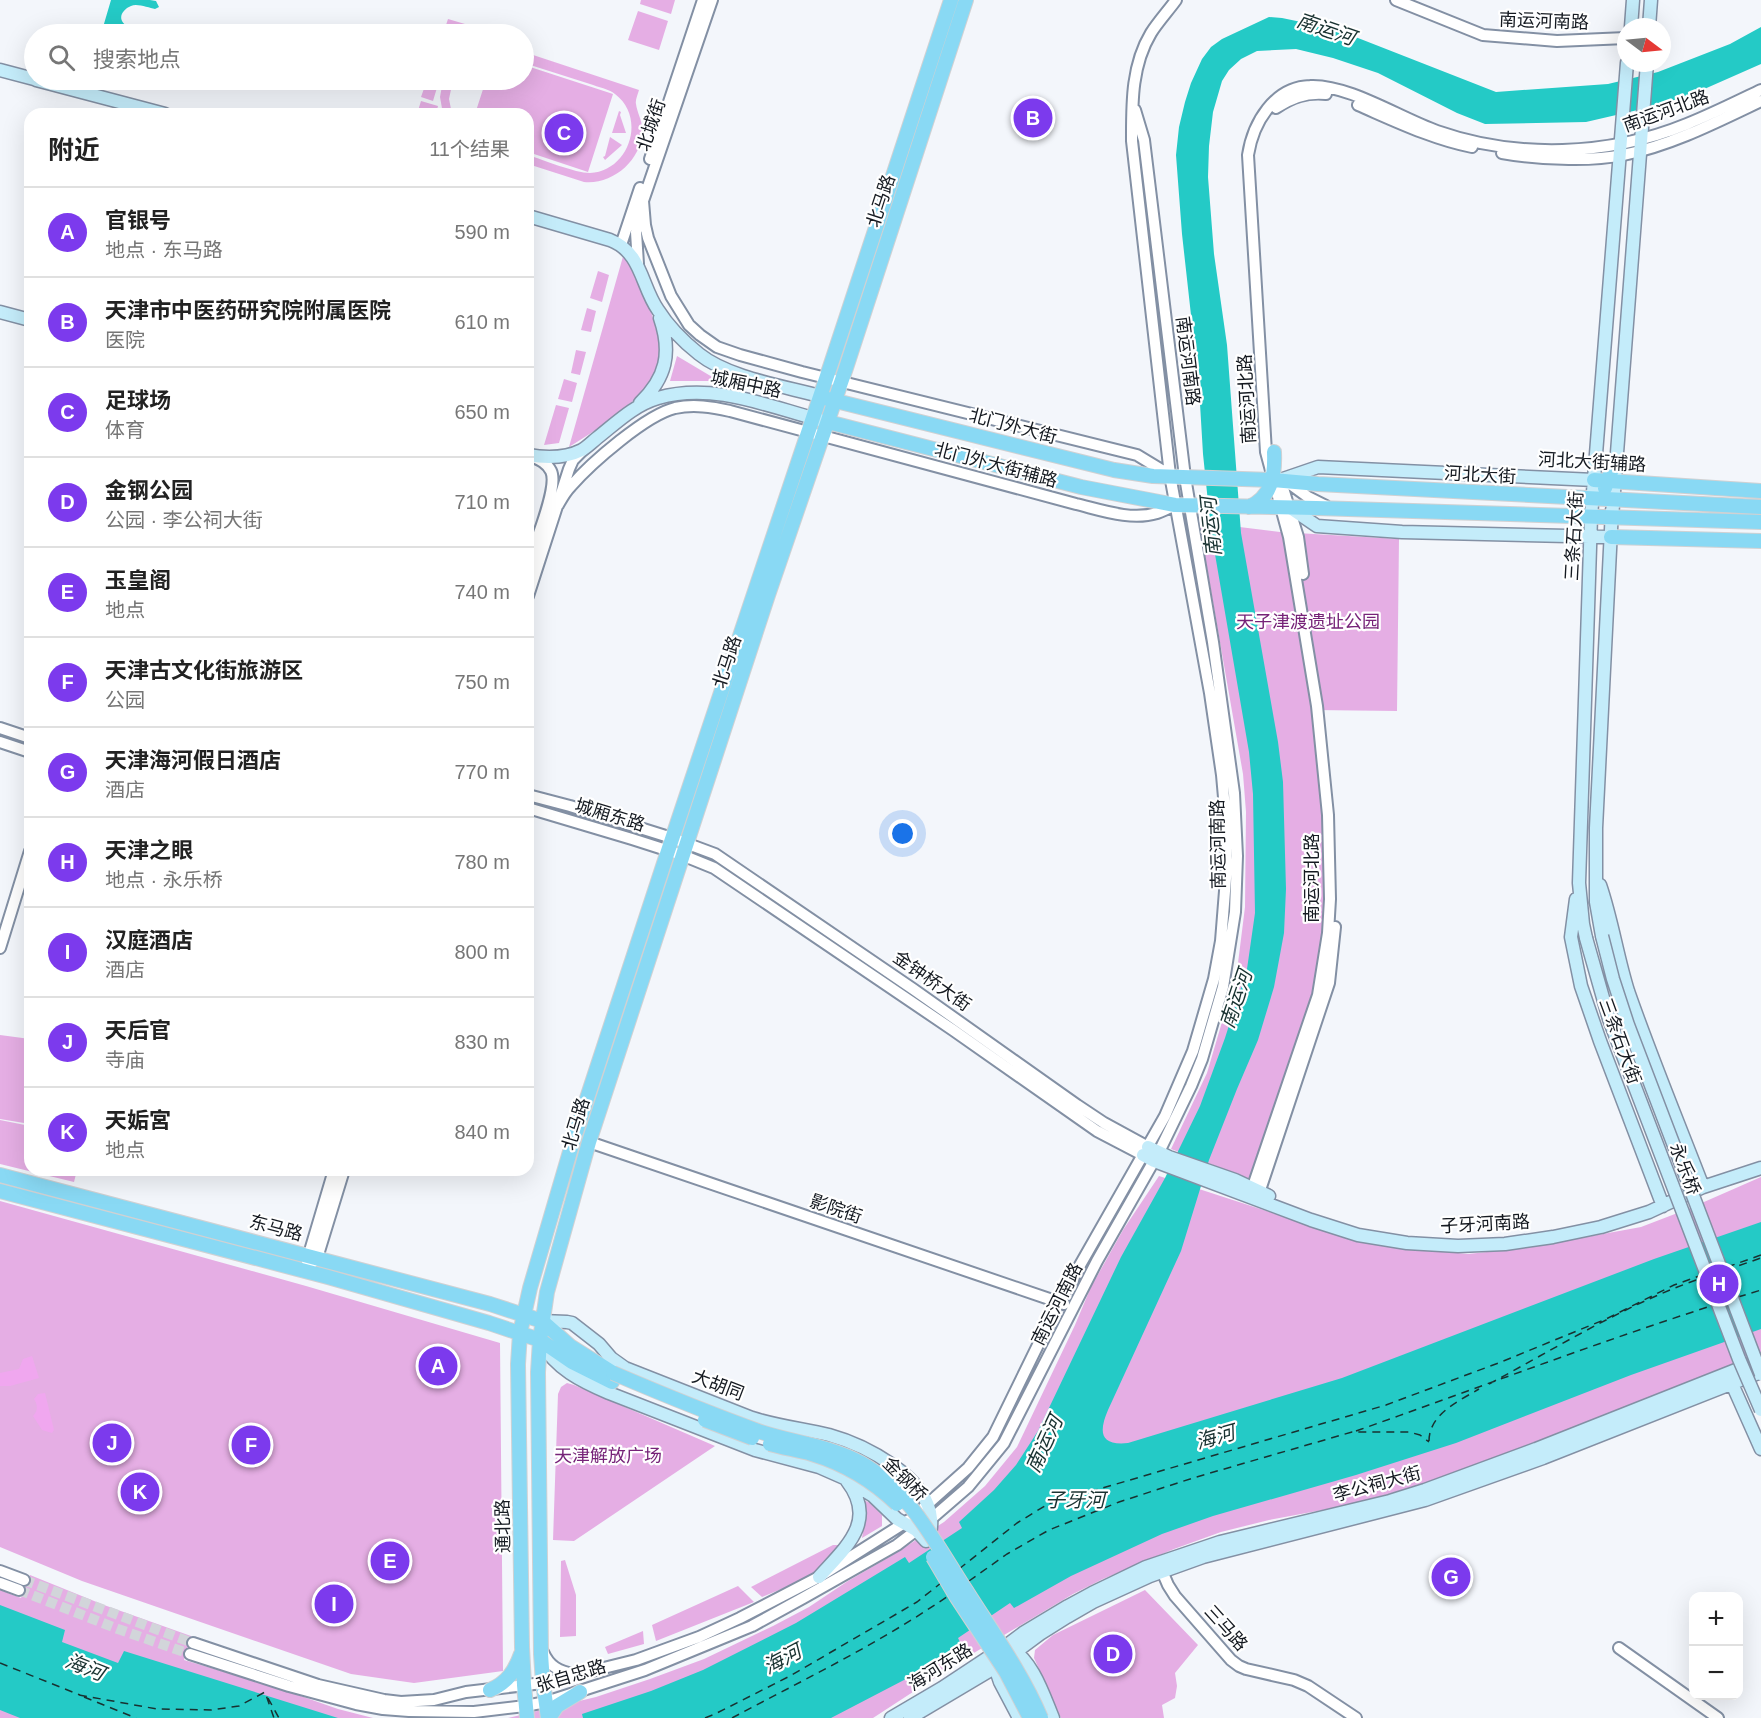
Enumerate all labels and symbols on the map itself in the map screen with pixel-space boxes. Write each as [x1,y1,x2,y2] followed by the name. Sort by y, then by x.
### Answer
[1294,9,1362,50] water label: 南运河
[1499,9,1589,33] street label: 南运河南路
[1617,18,1671,72] north arrow
[1620,86,1712,136] street label: 南运河北路
[633,96,669,154] street label: 北城街
[1014,96,1052,140] pin: B
[544,110,584,156] pin: C
[863,172,899,230] street label: 北马路
[1173,315,1203,407] street label: 南运河南路
[1235,354,1259,444] street label: 南运河北路
[709,367,783,401] street label: 城厢中路
[967,405,1059,447] street label: 北门外大街
[933,439,1059,491] street label: 北门外大街辅路
[1538,449,1646,475] street label: 河北大街辅路
[1444,463,1516,487] street label: 河北大街
[1562,491,1586,581] street label: 三条石大街
[1197,492,1225,558] water label: 南运河
[1236,612,1380,632] park label: 天子津渡遗址公园
[709,633,745,691] street label: 北马路
[573,795,647,835] street label: 城厢东路
[1207,799,1229,889] street label: 南运河南路
[888,819,917,848] your location
[1302,833,1322,923] street label: 南运河北路
[889,947,975,1015] street label: 金钟桥大街
[1216,963,1257,1031] water label: 南运河
[1595,995,1645,1087] street label: 三条石大街
[559,1095,593,1153] street label: 北马路
[1666,1140,1704,1198] street label: 永乐桥
[807,1191,865,1227] street label: 影院街
[247,1211,305,1245] street label: 东马路
[1440,1212,1530,1236] street label: 子牙河南路
[1028,1259,1086,1349] street label: 南运河南路
[1700,1262,1738,1306] pin: H
[418,1344,458,1388] pin: A
[689,1366,747,1404] street label: 大胡同
[1021,1409,1068,1476] water label: 南运河
[92,1420,132,1466] pin: J
[1193,1420,1241,1453] water label: 海河
[232,1422,270,1468] pin: F
[554,1446,662,1466] park label: 天津解放广场
[879,1453,931,1505] street label: 金钢桥
[1331,1463,1423,1505] street label: 李公祠大街
[120,1470,160,1514] pin: K
[1045,1489,1109,1511] water label: 子牙河
[493,1499,513,1553] street label: 通北路
[370,1538,410,1584] pin: E
[1432,1554,1470,1600] pin: G
[314,1582,354,1626] pin: I
[1201,1601,1251,1655] street label: 三马路
[1094,1632,1132,1676] pin: D
[759,1638,808,1678] water label: 海河
[904,1639,976,1695] street label: 海河东路
[62,1649,111,1686] water label: 海河
[534,1656,608,1696] street label: 张自忠路

